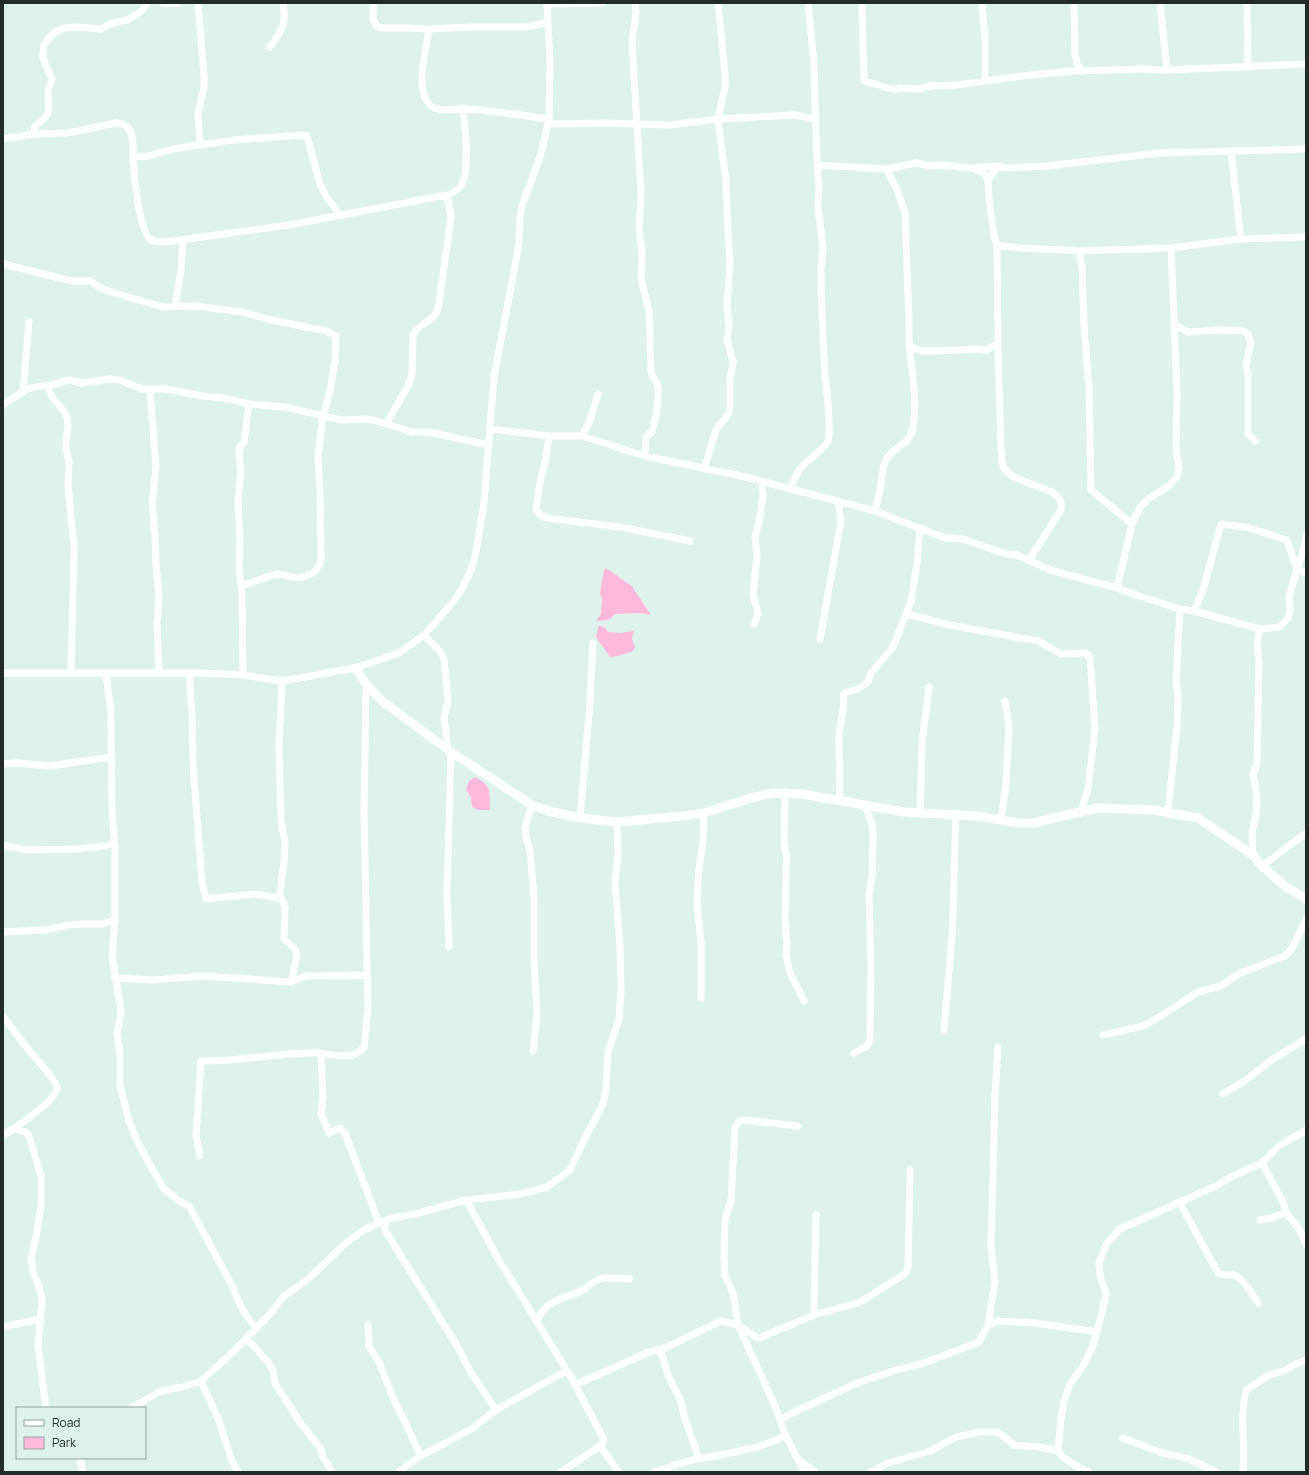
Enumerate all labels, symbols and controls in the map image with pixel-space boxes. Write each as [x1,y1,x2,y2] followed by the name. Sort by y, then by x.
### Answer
[16,1407,146,1459] legend
[52,1414,80,1431] text: Road
[52,1434,77,1451] text: Park

